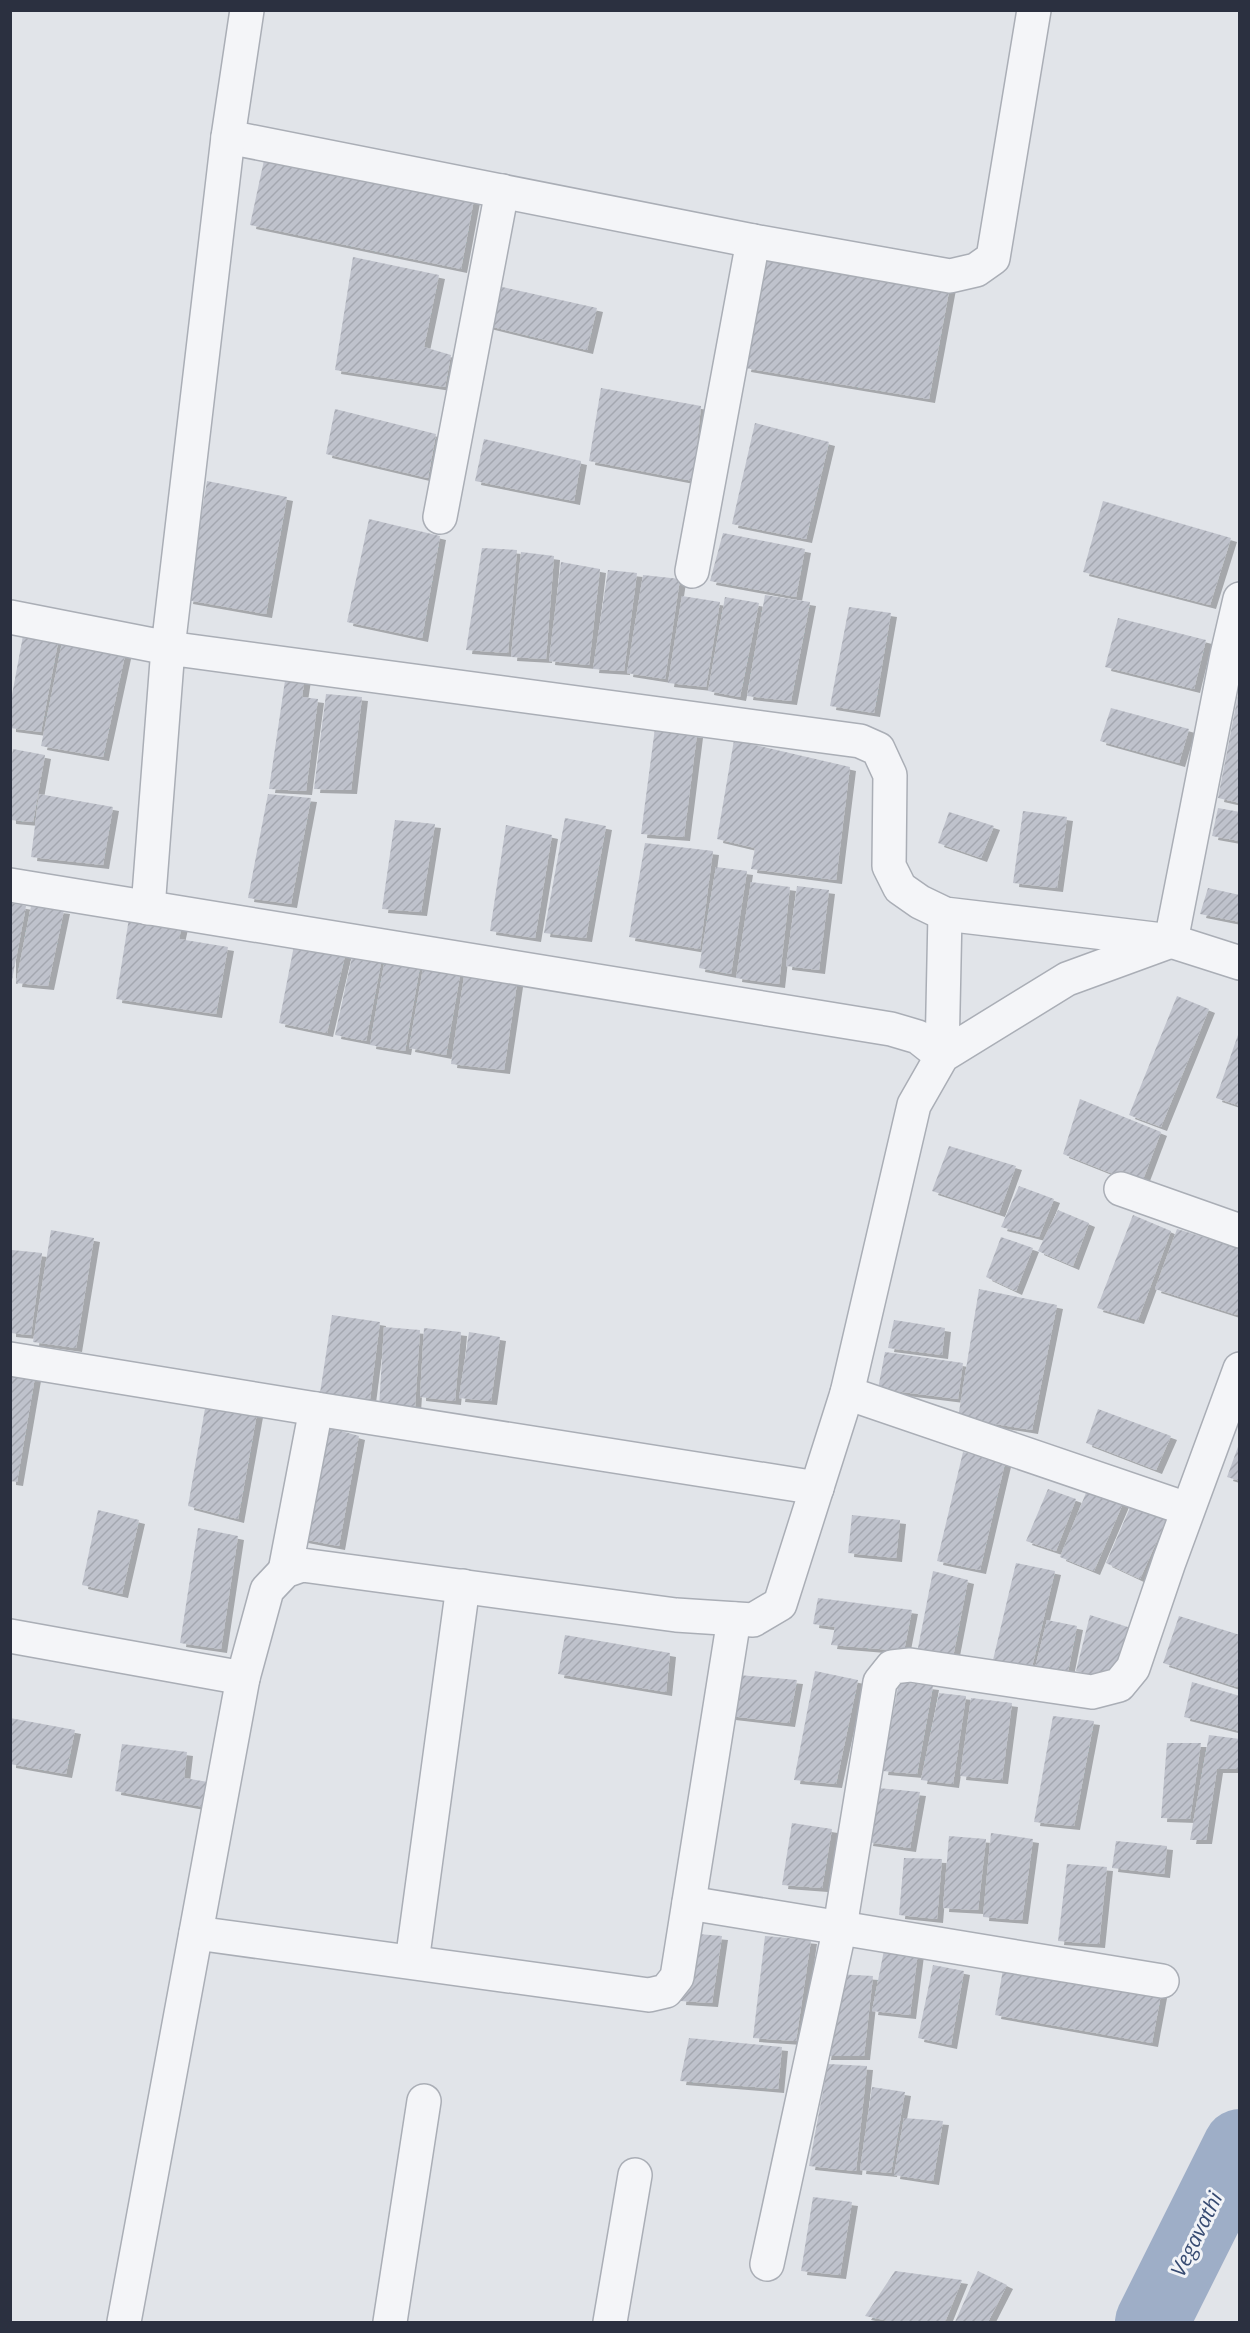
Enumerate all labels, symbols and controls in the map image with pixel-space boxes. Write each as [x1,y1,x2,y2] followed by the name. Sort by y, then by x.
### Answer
[1164,2187,1229,2281] water label: Vegavathi

